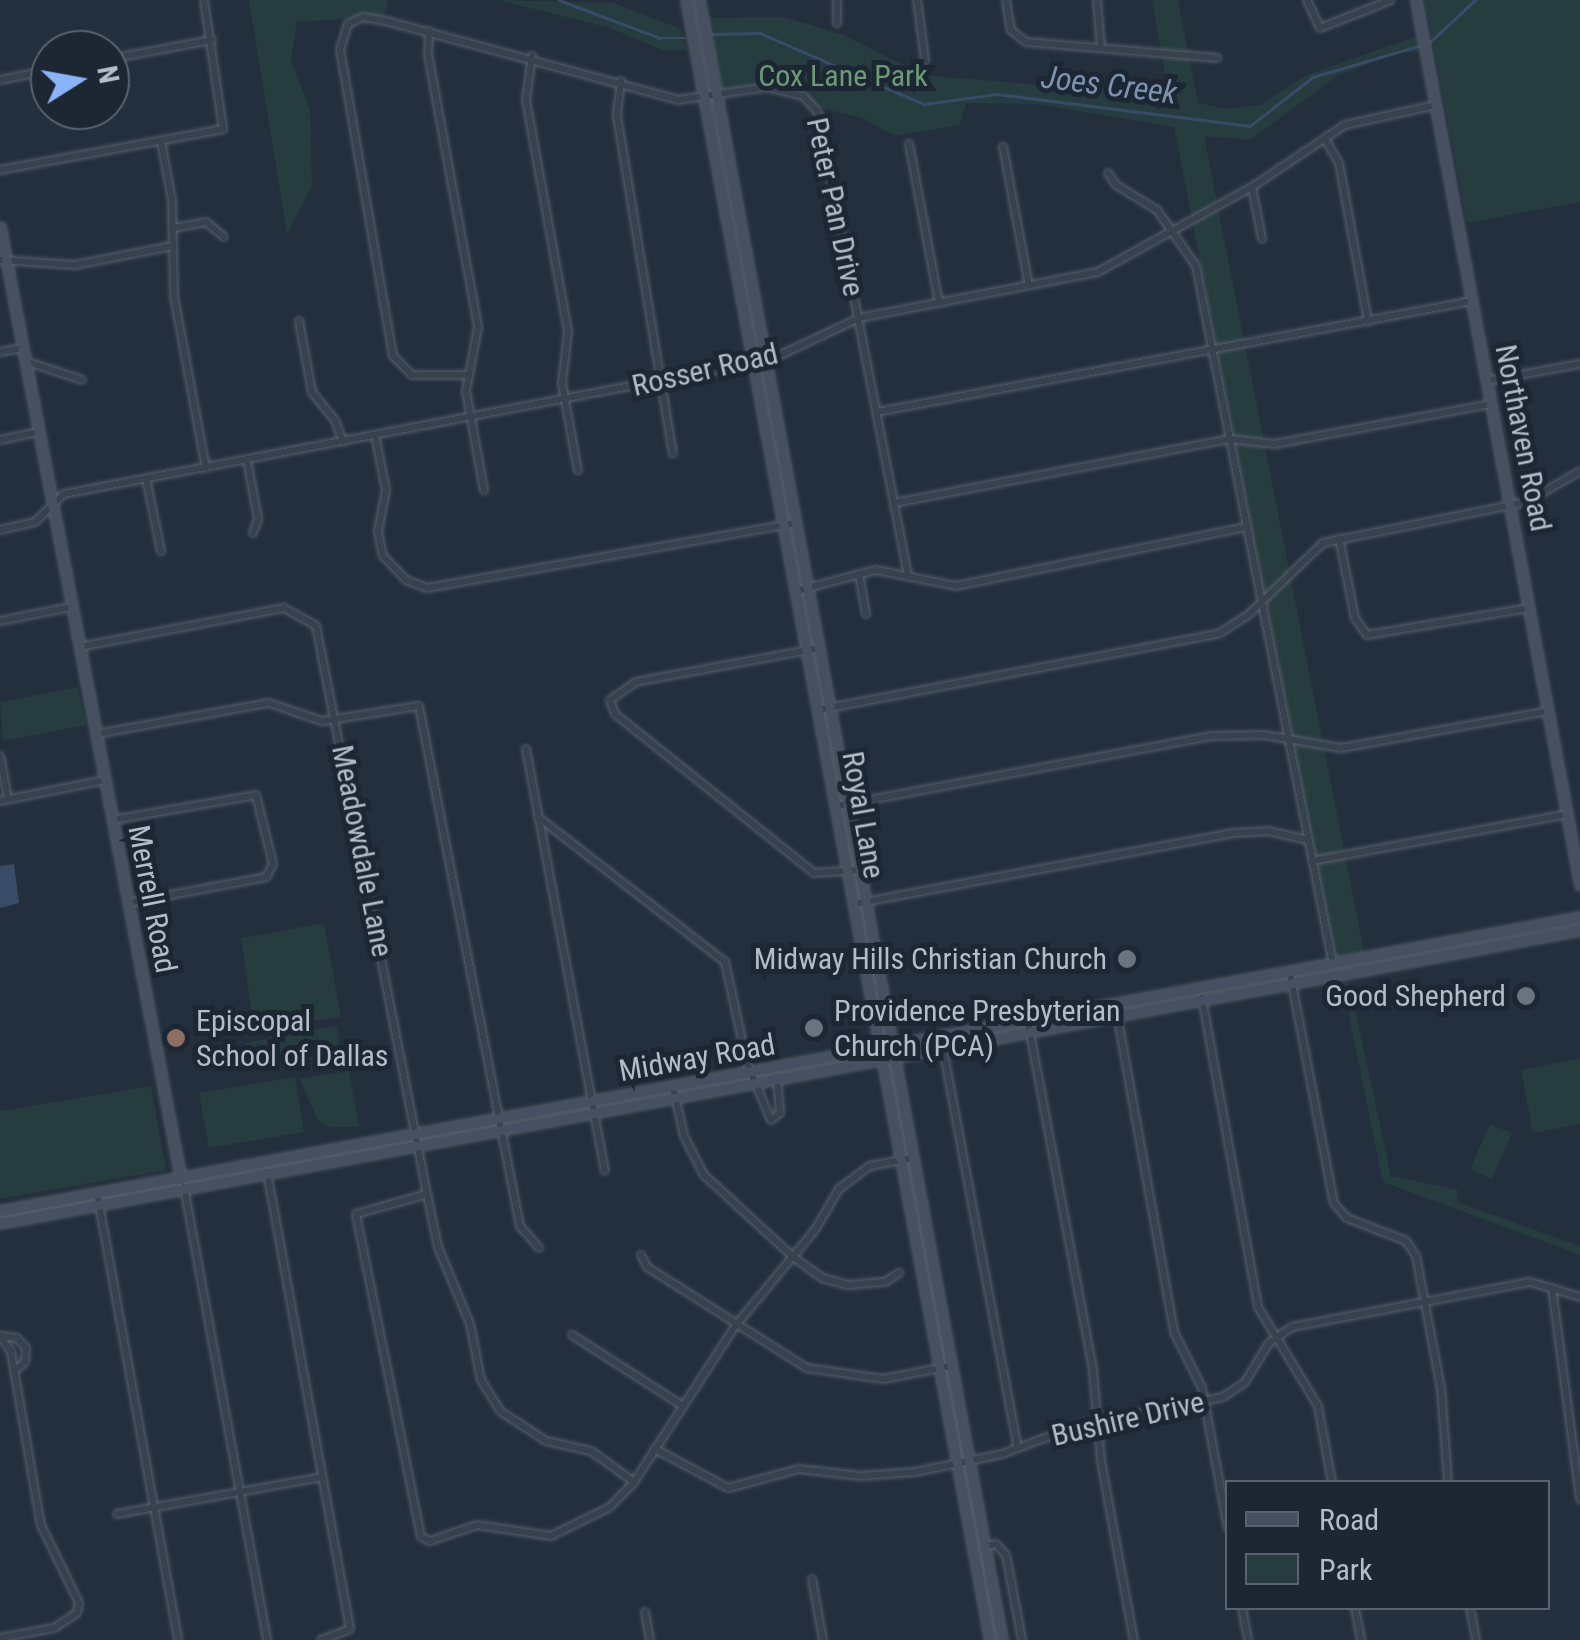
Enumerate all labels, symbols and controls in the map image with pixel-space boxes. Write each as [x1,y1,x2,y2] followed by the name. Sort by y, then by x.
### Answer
[30,30,130,130] north arrow
[758,58,928,94] park label: Cox Lane Park
[1039,58,1179,112] water label: Joes Creek
[90,63,126,86] text: N
[799,114,871,300] street label: Peter Pan Drive
[629,336,781,404] street label: Rosser Road
[1487,342,1559,534] street label: Northaven Road
[324,742,400,960] street label: Meadowdale Lane
[834,749,892,881] street label: Royal Lane
[120,822,184,976] street label: Merrell Road
[754,941,1107,977] place label: Midway Hills Christian Church
[1116,948,1138,970] marker: Midway Hills Christian Church
[1325,978,1506,1014] place label: Good Shepherd
[1515,985,1537,1007] marker: Good Shepherd
[834,993,1121,1064] place label: Providence Presbyterian Church (PCA)
[196,1003,389,1074] place label: Episcopal School of Dallas
[803,1017,825,1039] marker: Providence Presbyterian Church (PCA)
[165,1027,187,1049] marker: Episcopal School of Dallas
[616,1027,778,1089] street label: Midway Road
[1048,1384,1208,1454] street label: Bushire Drive
[1225,1480,1550,1610] legend
[1319,1502,1379,1537] text: Road
[1319,1552,1373,1587] text: Park

